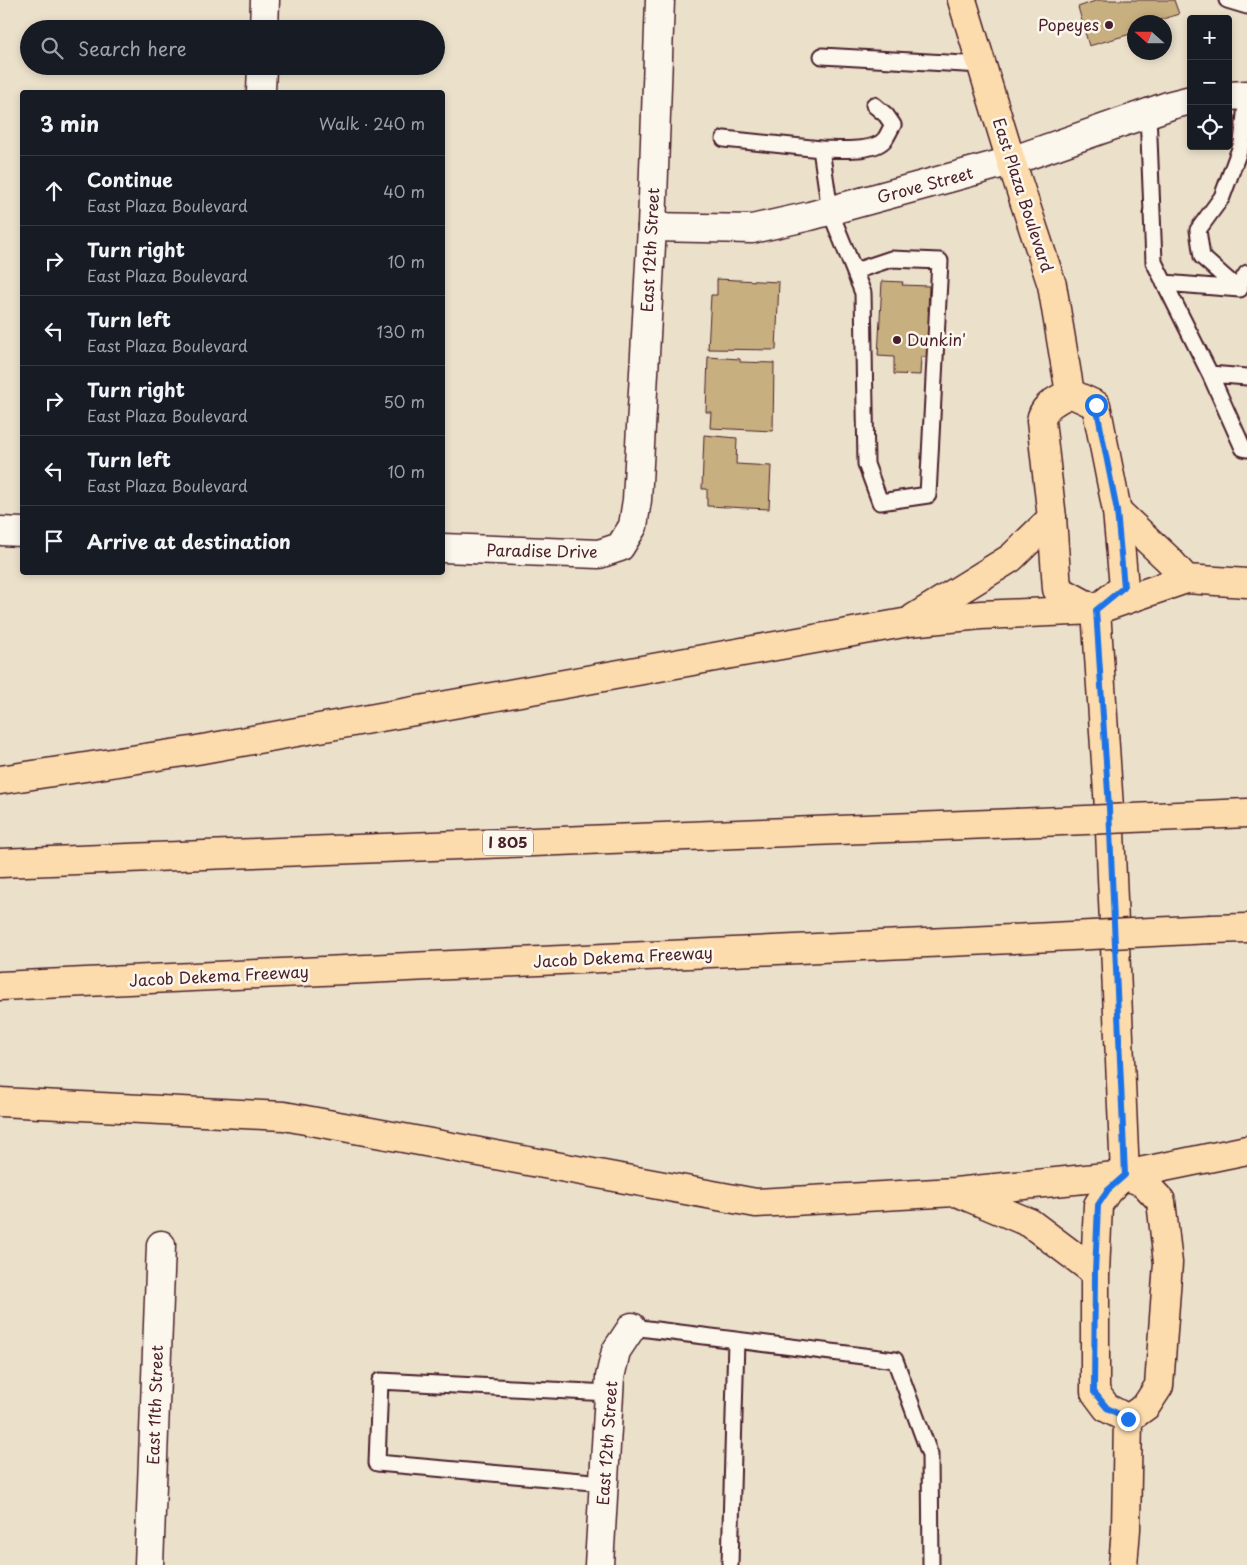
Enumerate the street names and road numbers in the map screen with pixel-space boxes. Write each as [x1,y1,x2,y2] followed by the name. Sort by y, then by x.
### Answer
[988,114,1060,275] street label: East Plaza Boulevard
[874,160,976,208] street label: Grove Street
[634,187,664,313] street label: East 12th Street
[486,537,598,563] street label: Paradise Drive
[483,830,533,856] road number: I 805
[533,939,713,973] street label: Jacob Dekema Freeway
[129,958,309,992] street label: Jacob Dekema Freeway
[140,1344,168,1465] street label: East 11th Street
[590,1379,622,1506] street label: East 12th Street

